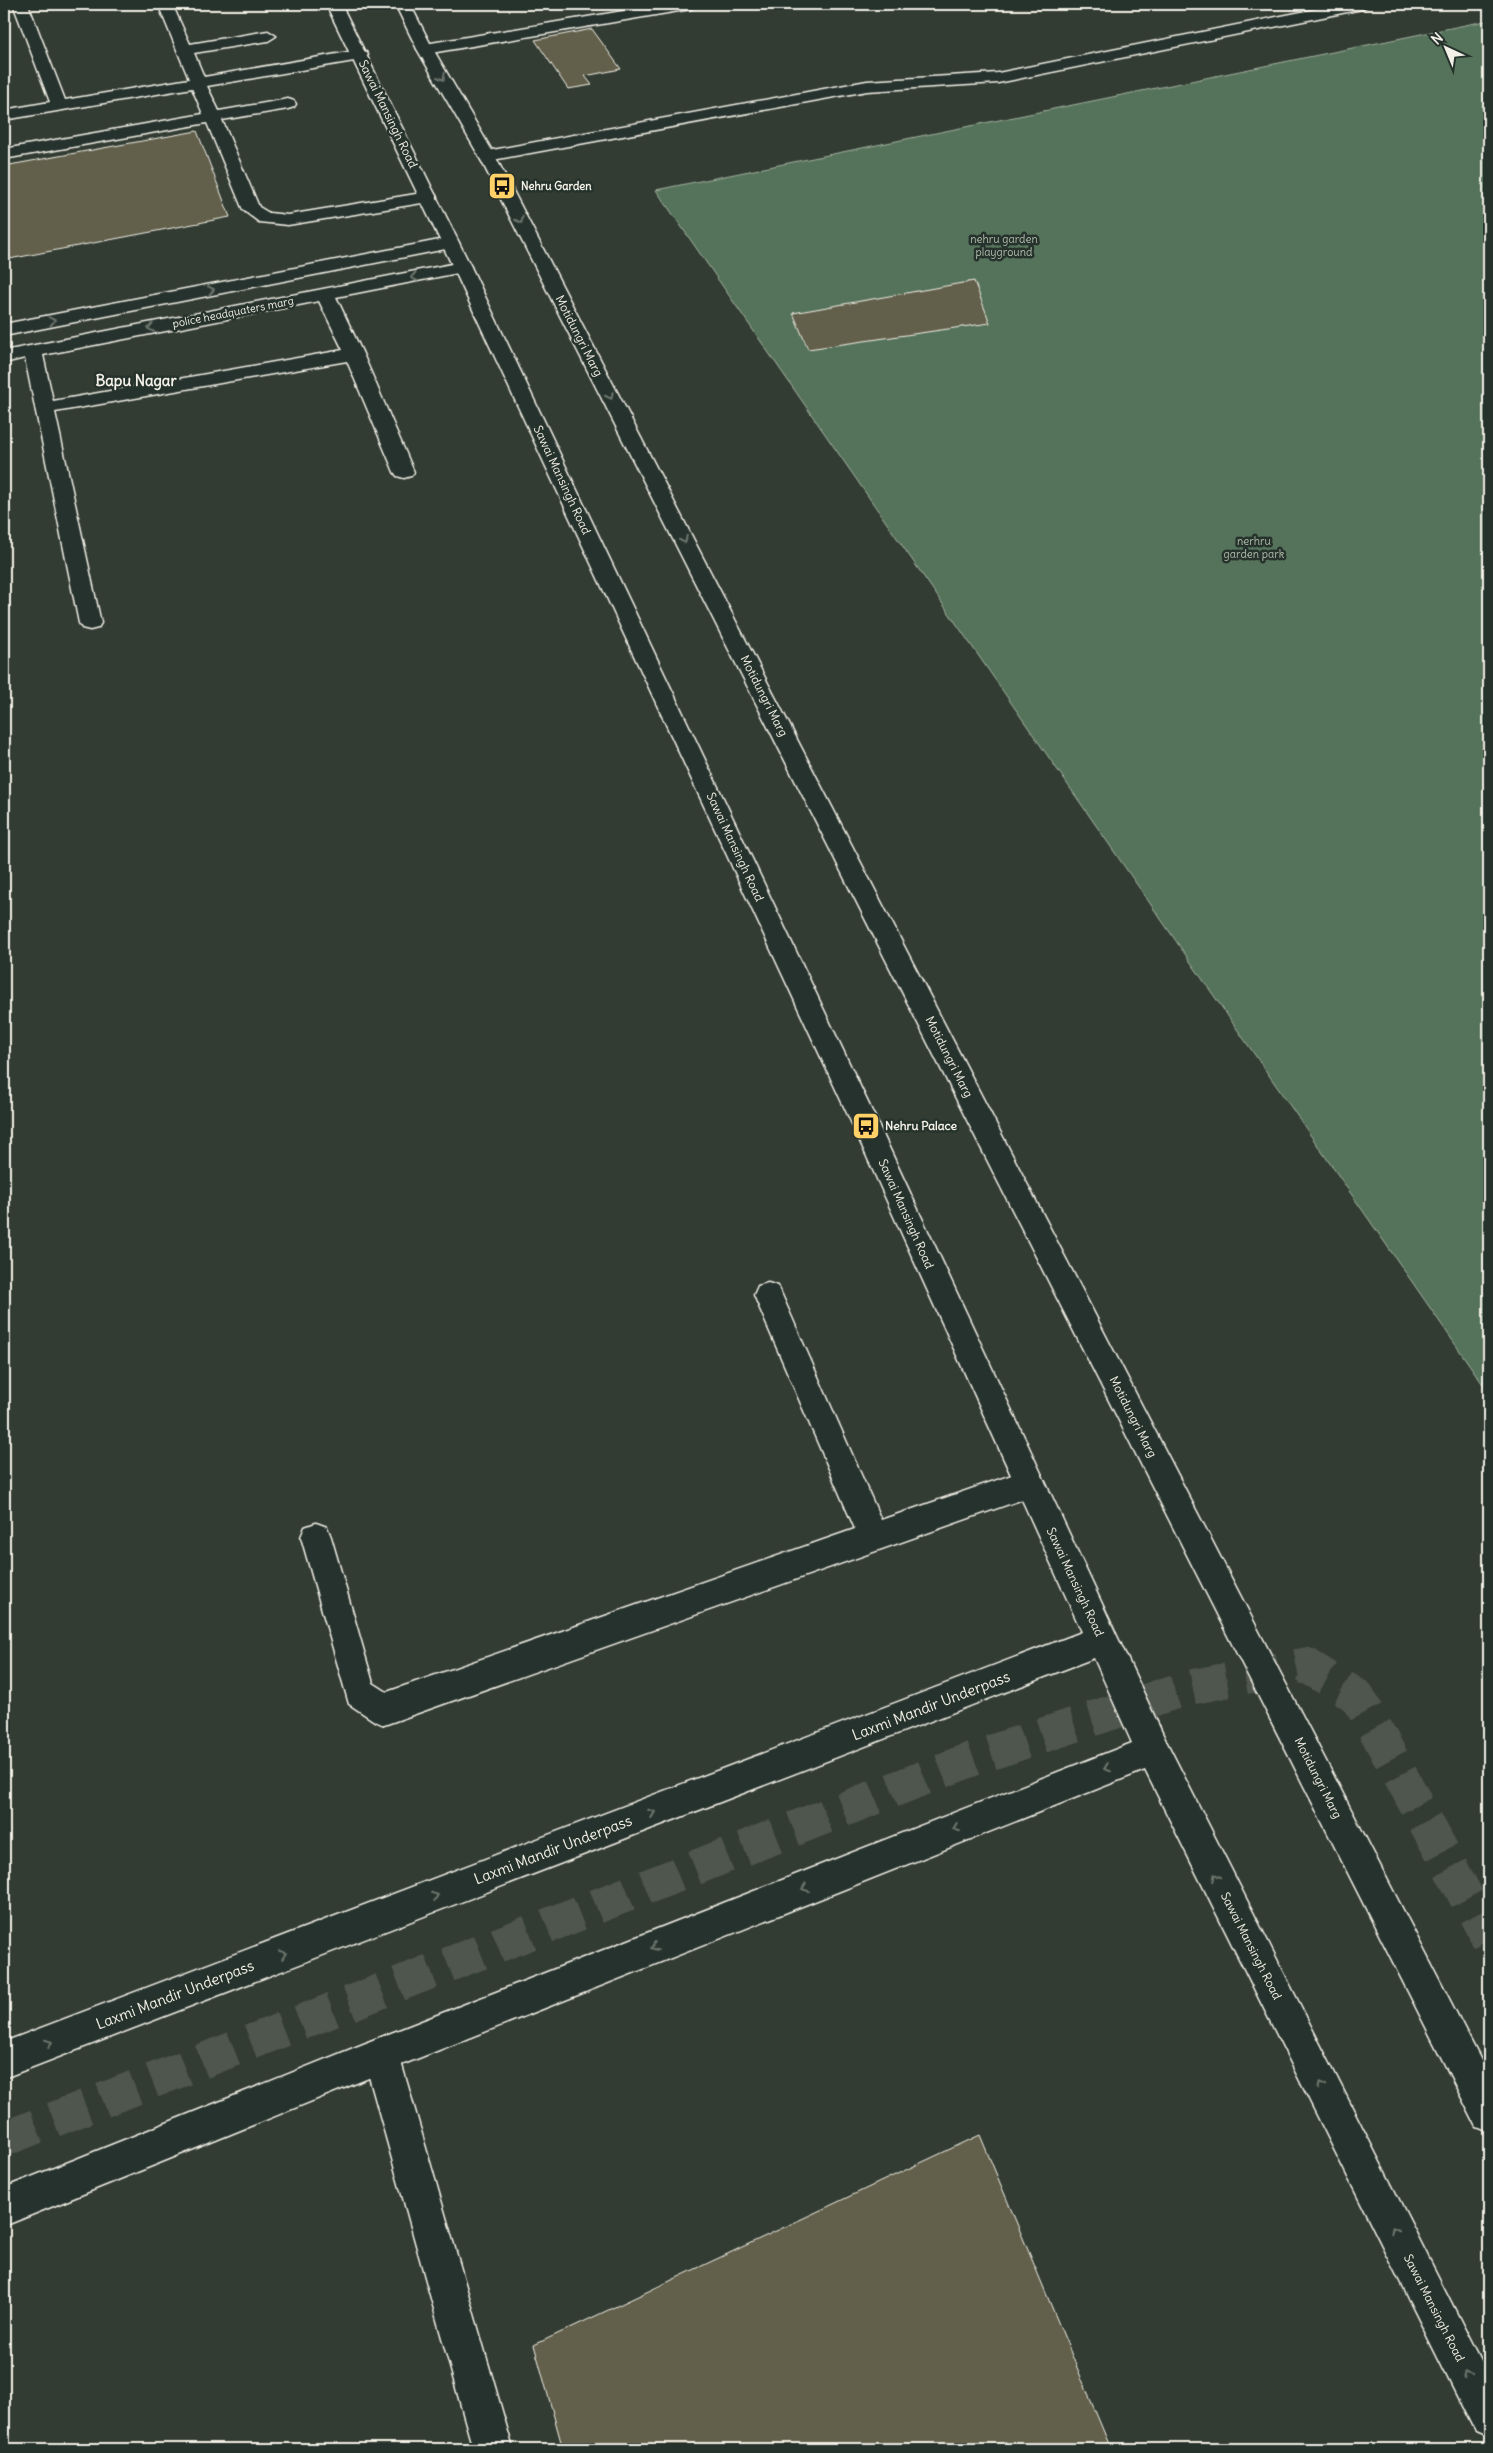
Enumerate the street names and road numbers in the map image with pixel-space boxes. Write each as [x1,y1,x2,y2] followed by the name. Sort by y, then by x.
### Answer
[356,57,421,170] street label: Sawai Mansingh Road
[171,293,295,331] street label: police headquaters marg
[553,293,606,379] street label: Motidungri Marg
[531,423,594,537] street label: Sawai Mansingh Road
[738,653,791,739] street label: Motidungri Marg
[704,790,767,904] street label: Sawai Mansingh Road
[923,1014,976,1100] street label: Motidungri Marg
[876,1157,937,1271] street label: Sawai Mansingh Road
[1107,1374,1160,1460] street label: Motidungri Marg
[1044,1525,1107,1639] street label: Sawai Mansingh Road
[849,1667,1013,1744] street label: Laxmi Mandir Underpass
[1292,1735,1345,1821] street label: Motidungri Marg
[471,1811,635,1888] street label: Laxmi Mandir Underpass
[1218,1890,1285,2002] street label: Sawai Mansingh Road
[93,1956,257,2033] street label: Laxmi Mandir Underpass
[1401,2252,1468,2364] street label: Sawai Mansingh Road

